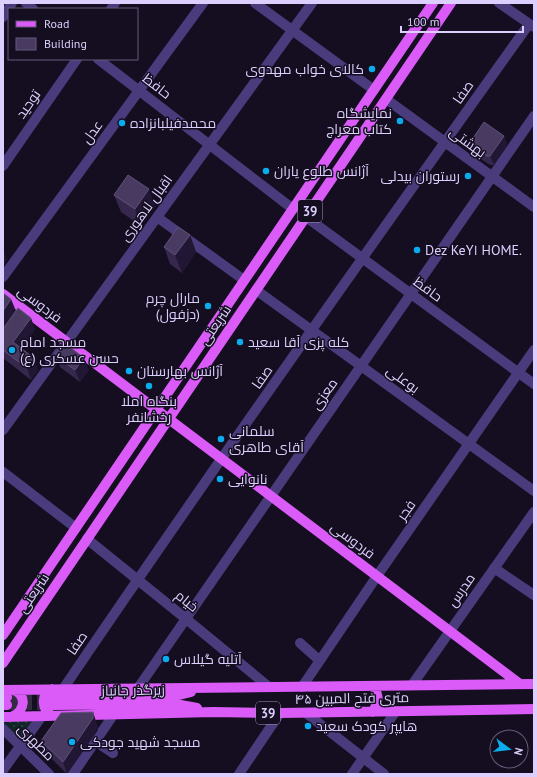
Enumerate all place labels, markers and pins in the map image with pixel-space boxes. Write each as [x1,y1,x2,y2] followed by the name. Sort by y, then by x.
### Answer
[246,60,364,78] place label: کالای خواب مهدوی
[367,64,377,74] marker: کالای خواب مهدوی
[326,104,392,138] place label: نمایشگاه کتاب معراج
[130,114,216,132] place label: محمدفيلبانزاده
[395,116,405,126] marker: نمایشگاه کتاب معراج
[117,118,127,128] marker: محمدفيلبانزاده
[274,162,369,180] place label: آژانس طلوع یاران
[261,166,271,176] marker: آژانس طلوع یاران
[380,167,460,185] place label: رستوران بیدلی
[463,171,473,181] marker: رستوران بیدلی
[425,241,522,259] place label: Dez KeY۱ HOME.
[412,245,422,255] marker: Dez KeY۱ HOME.
[146,289,200,323] place label: مارال چرم (دزفول)
[203,301,213,311] marker: مارال چرم (دزفول)
[20,333,119,367] place label: مسجد امام حسن عسکری (ع)
[248,333,349,352] place label: کله پزی آقا سعید
[235,337,245,347] marker: کله پزی آقا سعید
[7,345,17,355] marker: مسجد امام حسن عسکری (ع)
[137,362,223,380] place label: آژانس بهارستان
[124,366,134,376] marker: آژانس بهارستان
[144,381,154,391] marker: بنگاه املا رخشانفر
[121,392,177,426] place label: بنگاه املا رخشانفر
[229,422,304,456] place label: سلمانی آقای طاهری
[216,434,226,444] marker: سلمانی آقای طاهری
[228,470,268,488] place label: نانوایی
[215,474,225,484] marker: نانوایی
[174,650,242,668] place label: آتلیه گیلاس
[161,654,171,664] marker: آتلیه گیلاس
[316,717,417,736] place label: هایپر کودک سعید
[303,721,313,731] marker: هایپر کودک سعید
[80,733,201,751] place label: مسجد شهید جودکی
[67,737,77,747] marker: مسجد شهید جودکی

